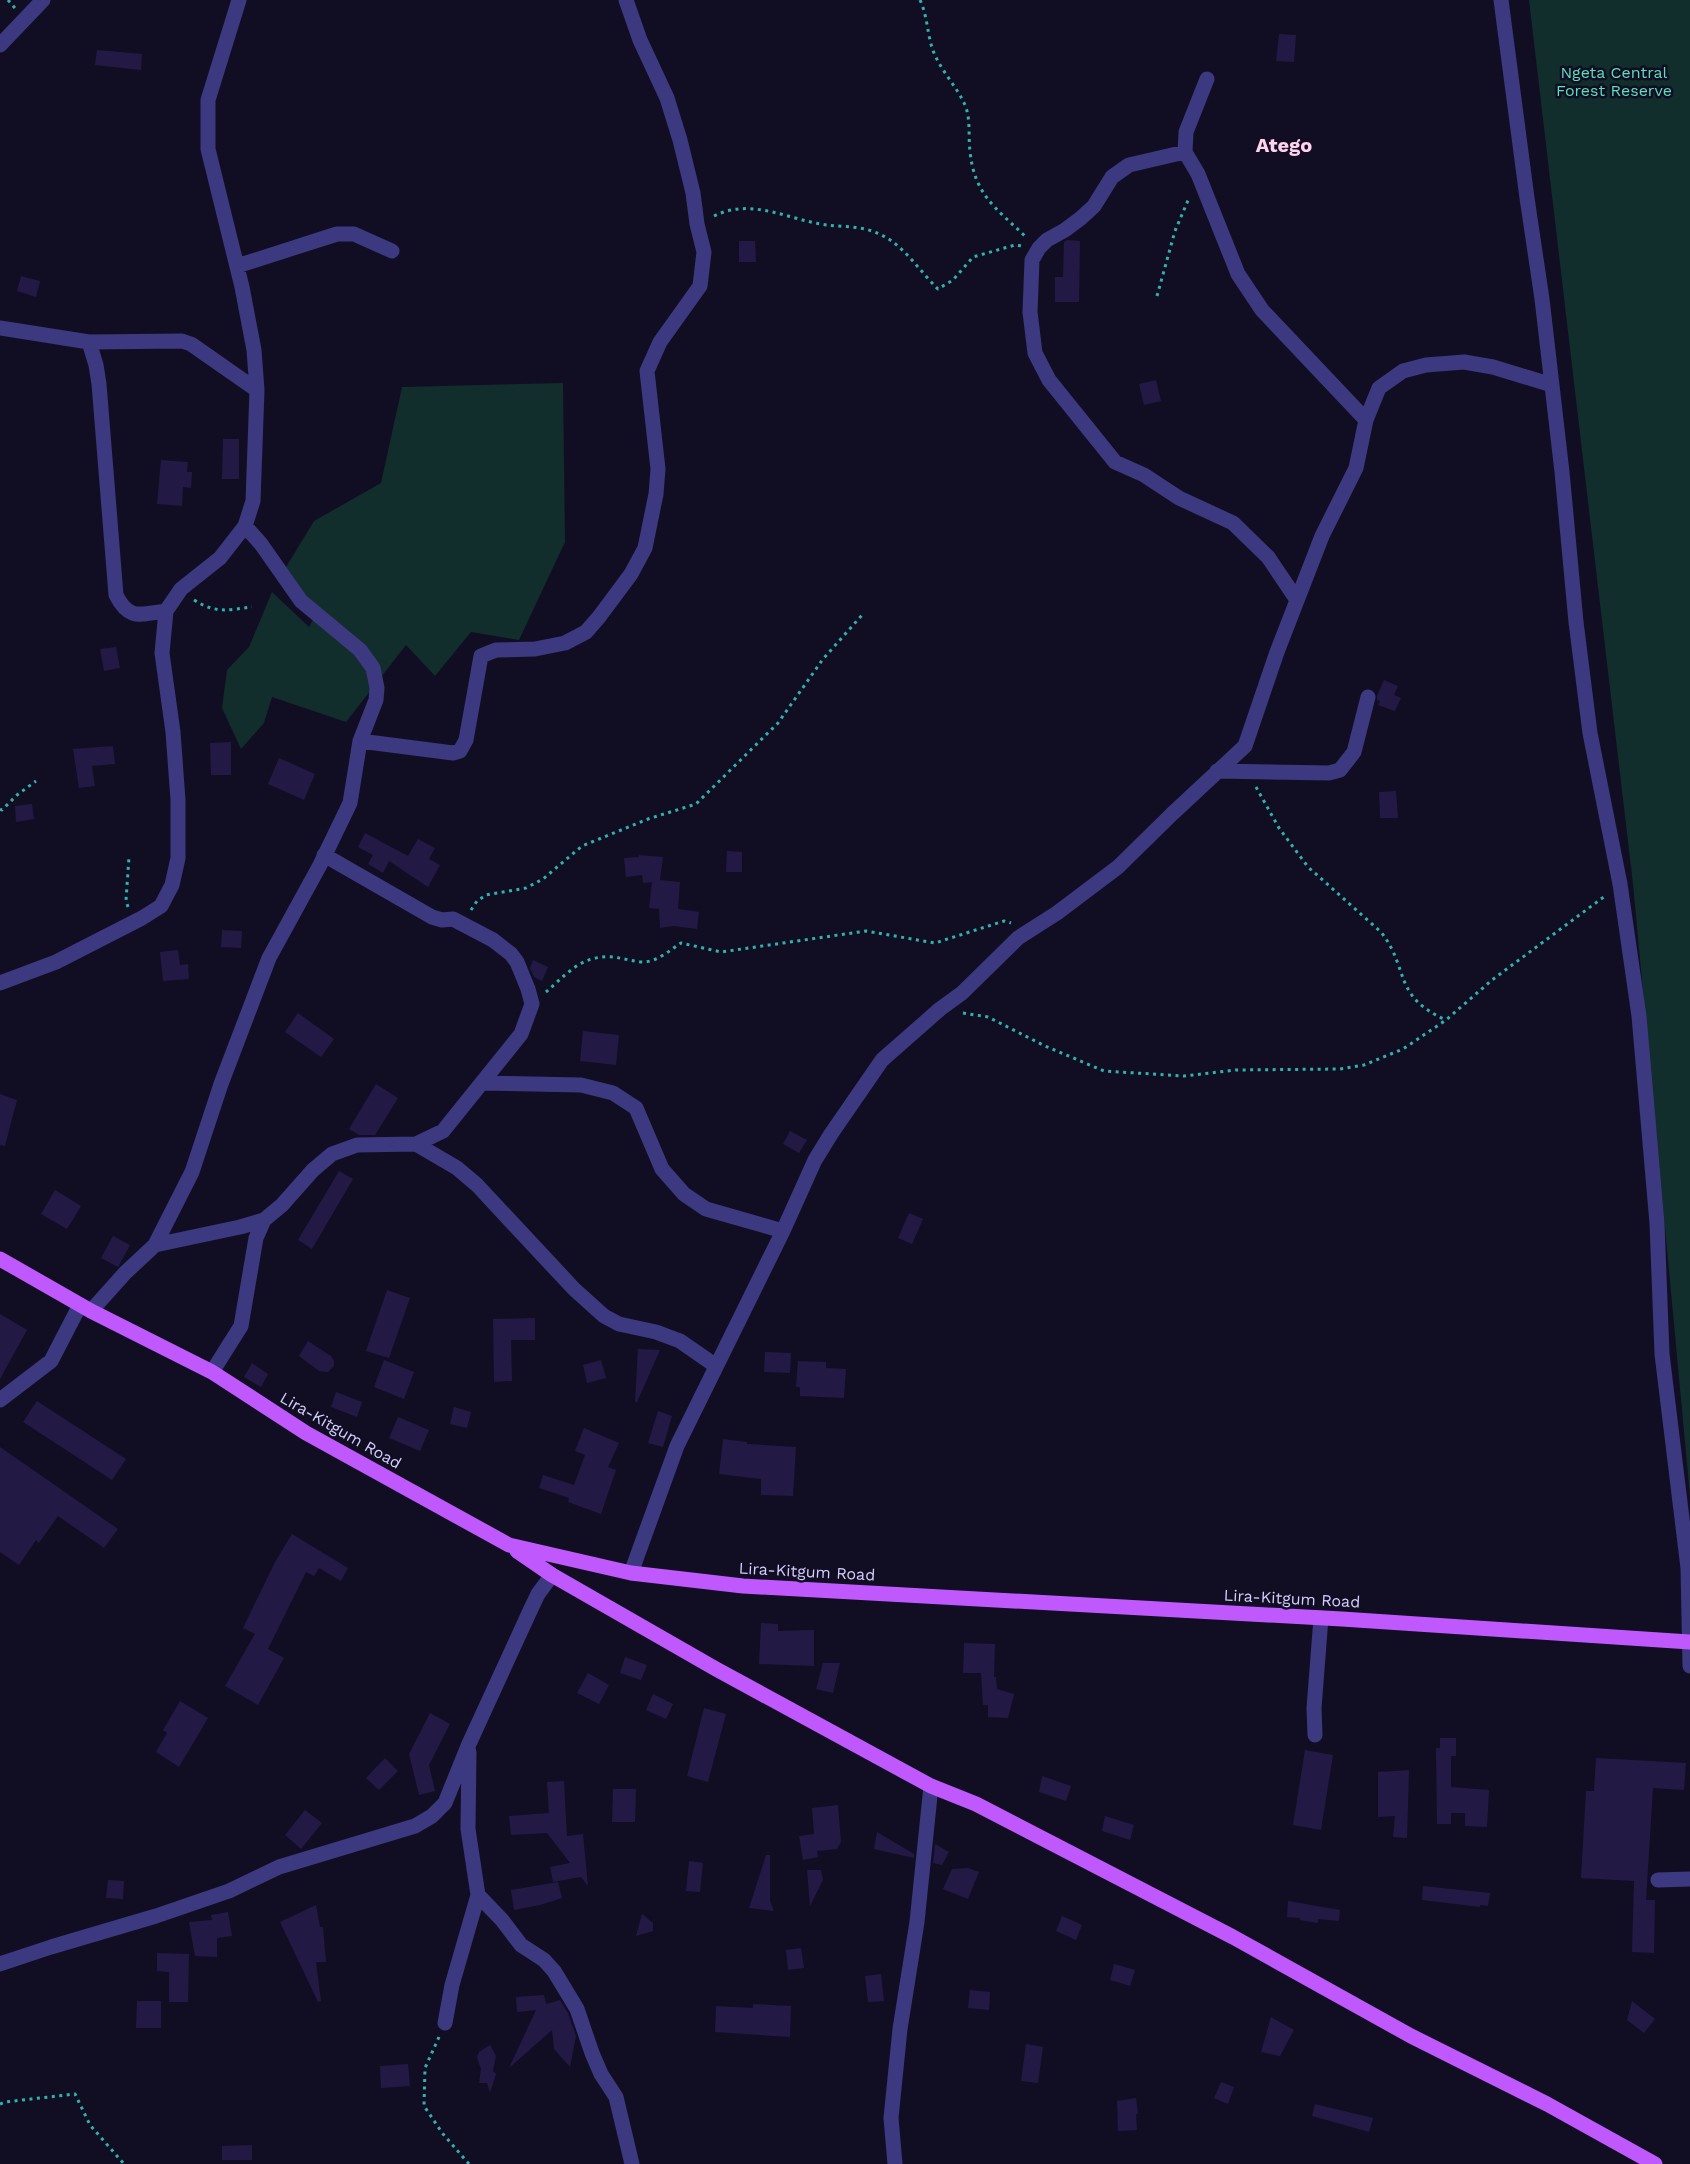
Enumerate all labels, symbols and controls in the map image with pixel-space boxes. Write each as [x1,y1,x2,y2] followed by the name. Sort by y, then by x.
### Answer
[1556,63,1672,100] park label: Ngeta Central Forest Reserve
[1256,133,1312,157] district label: Atego
[277,1388,405,1473] street label: Lira-Kitgum Road
[738,1558,876,1585] street label: Lira-Kitgum Road
[1223,1585,1361,1612] street label: Lira-Kitgum Road

